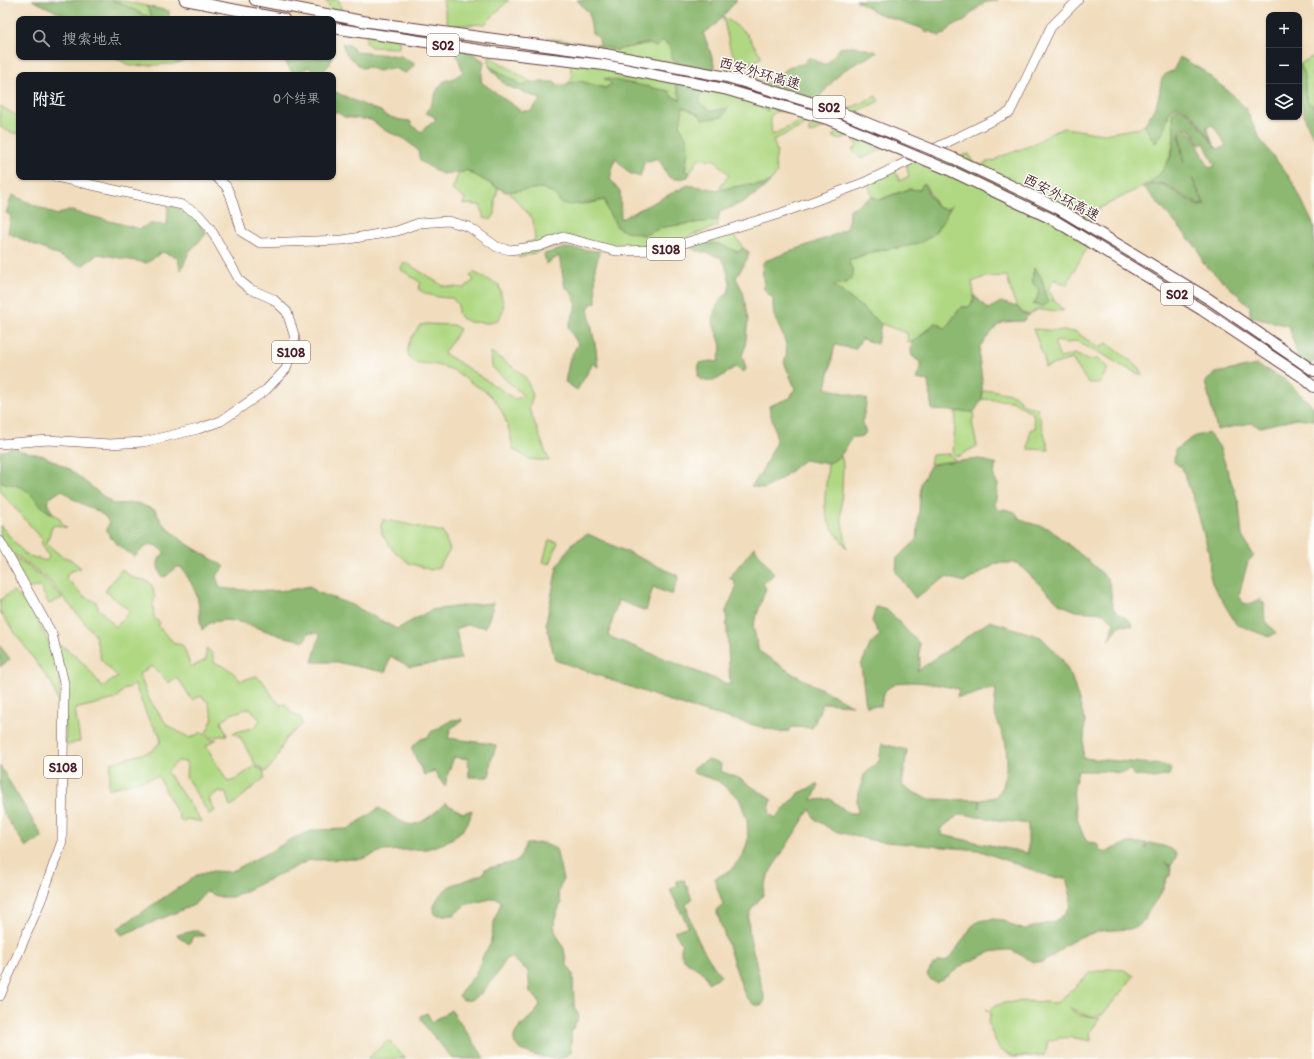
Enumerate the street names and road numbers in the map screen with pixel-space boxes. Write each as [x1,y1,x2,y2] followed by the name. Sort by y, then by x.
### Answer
[427,34,459,56] road number: S02
[717,54,803,93] street label: 西安外环高速
[813,96,845,118] road number: S02
[1021,170,1103,225] street label: 西安外环高速
[647,238,685,260] road number: S108
[1161,283,1193,305] road number: S02
[272,341,310,363] road number: S108
[44,756,82,778] road number: S108

